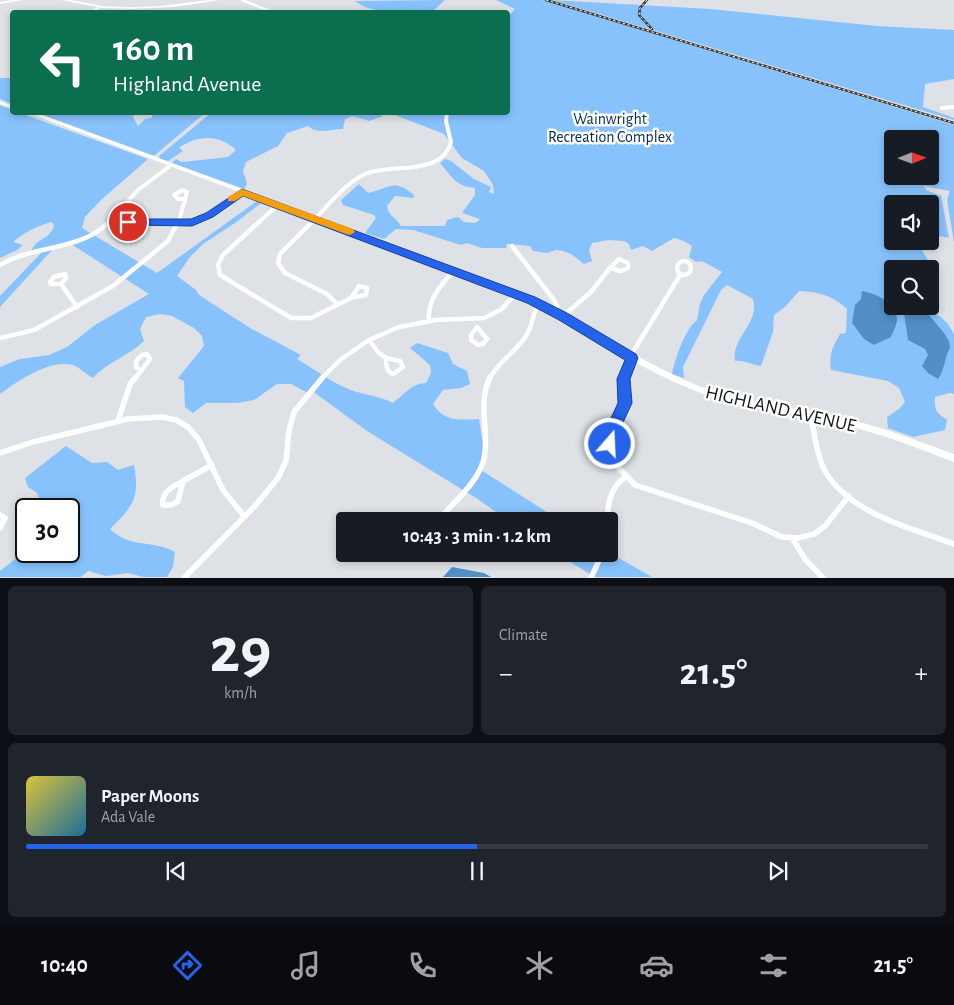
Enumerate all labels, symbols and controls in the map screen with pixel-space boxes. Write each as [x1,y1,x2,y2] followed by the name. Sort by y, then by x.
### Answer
[30,30,95,95] icon: left
[113,32,194,67] text: 160 m
[113,73,261,95] text: Highland Avenue
[548,111,672,145] park label: Wainwright Recreation Complex
[884,130,939,185] north arrow
[884,130,939,315] map controls
[884,195,939,250] button: sound
[107,201,149,243] pin
[114,208,142,236] icon: arrive
[884,260,939,315] button: search
[704,383,858,436] street label: HIGHLAND AVENUE
[583,417,635,469] position arrow
[15,498,80,563] speed limit sign: 30
[403,527,551,546] text: 10:43 · 3 min · 1.2 km
[209,619,272,684] text: 29
[499,627,548,643] text: Climate
[680,654,747,692] text: 21.5°
[499,660,512,688] text: −
[915,660,928,688] text: +
[224,685,257,701] text: km/h
[101,787,199,806] text: Paper Moons
[101,809,155,825] text: Ada Vale
[162,857,190,885] icon: previous
[463,857,491,885] icon: pause
[764,857,792,885] icon: next
[170,948,205,983] icon: directions
[288,948,323,983] icon: music
[405,948,440,983] icon: phone
[522,948,557,983] icon: climate
[639,948,674,983] icon: car
[756,948,791,983] icon: filters
[41,954,88,976] text: 10:40
[874,954,913,976] text: 21.5°

